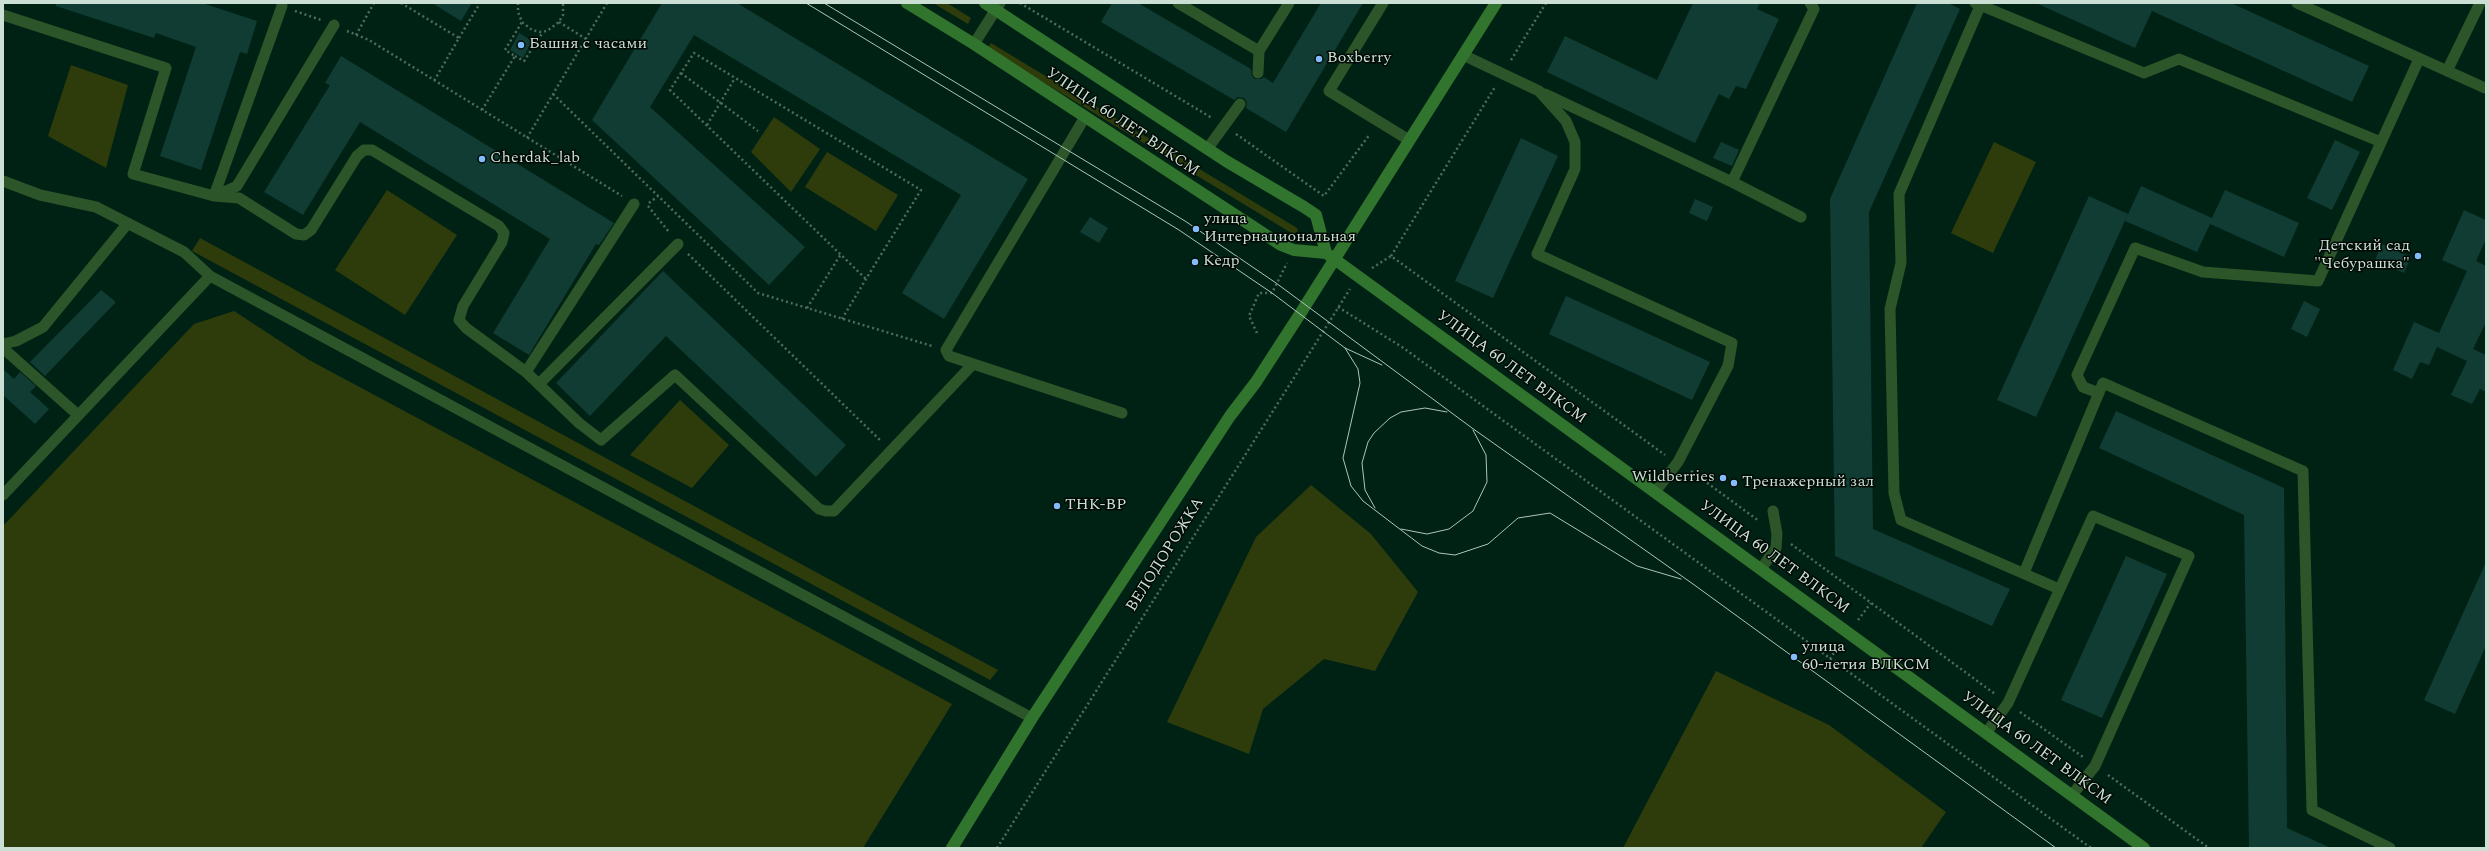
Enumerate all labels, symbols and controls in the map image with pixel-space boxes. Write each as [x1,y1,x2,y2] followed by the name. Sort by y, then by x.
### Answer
[529,35,647,55] place label: Башня с часами
[516,40,526,50] marker: Башня с часами
[1327,49,1391,69] place label: Boxberry
[1314,54,1324,64] marker: Boxberry
[1042,65,1202,181] street label: УЛИЦА 60 ЛЕТ ВЛКСМ
[490,149,580,169] place label: Cherdak_lab
[477,154,487,164] marker: Cherdak_lab
[1204,210,1356,248] place label: улица Интернациональная
[1191,224,1201,234] marker: улица Интернациональная
[2314,237,2410,275] place label: Детский сад "Чебурашка"
[2413,251,2423,261] marker: Детский сад "Чебурашка"
[1203,252,1240,272] place label: Кедр
[1190,257,1200,267] marker: Кедр
[1432,307,1590,429] street label: УЛИЦА 60 ЛЕТ ВЛКСМ
[1632,468,1715,488] place label: Wildberries
[1718,473,1728,483] marker: Wildberries
[1742,473,1874,493] place label: Тренажерный зал
[1729,478,1739,488] marker: Тренажерный зал
[1123,494,1209,616] street label: ВЕЛОДОРОЖКА
[1065,496,1126,516] place label: ТНК-ВР
[1695,497,1853,619] street label: УЛИЦА 60 ЛЕТ ВЛКСМ
[1052,501,1062,511] marker: ТНК-ВР
[1802,638,1930,676] place label: улица 60-летия ВЛКСМ
[1789,652,1799,662] marker: улица 60-летия ВЛКСМ
[1957,688,2115,810] street label: УЛИЦА 60 ЛЕТ ВЛКСМ

